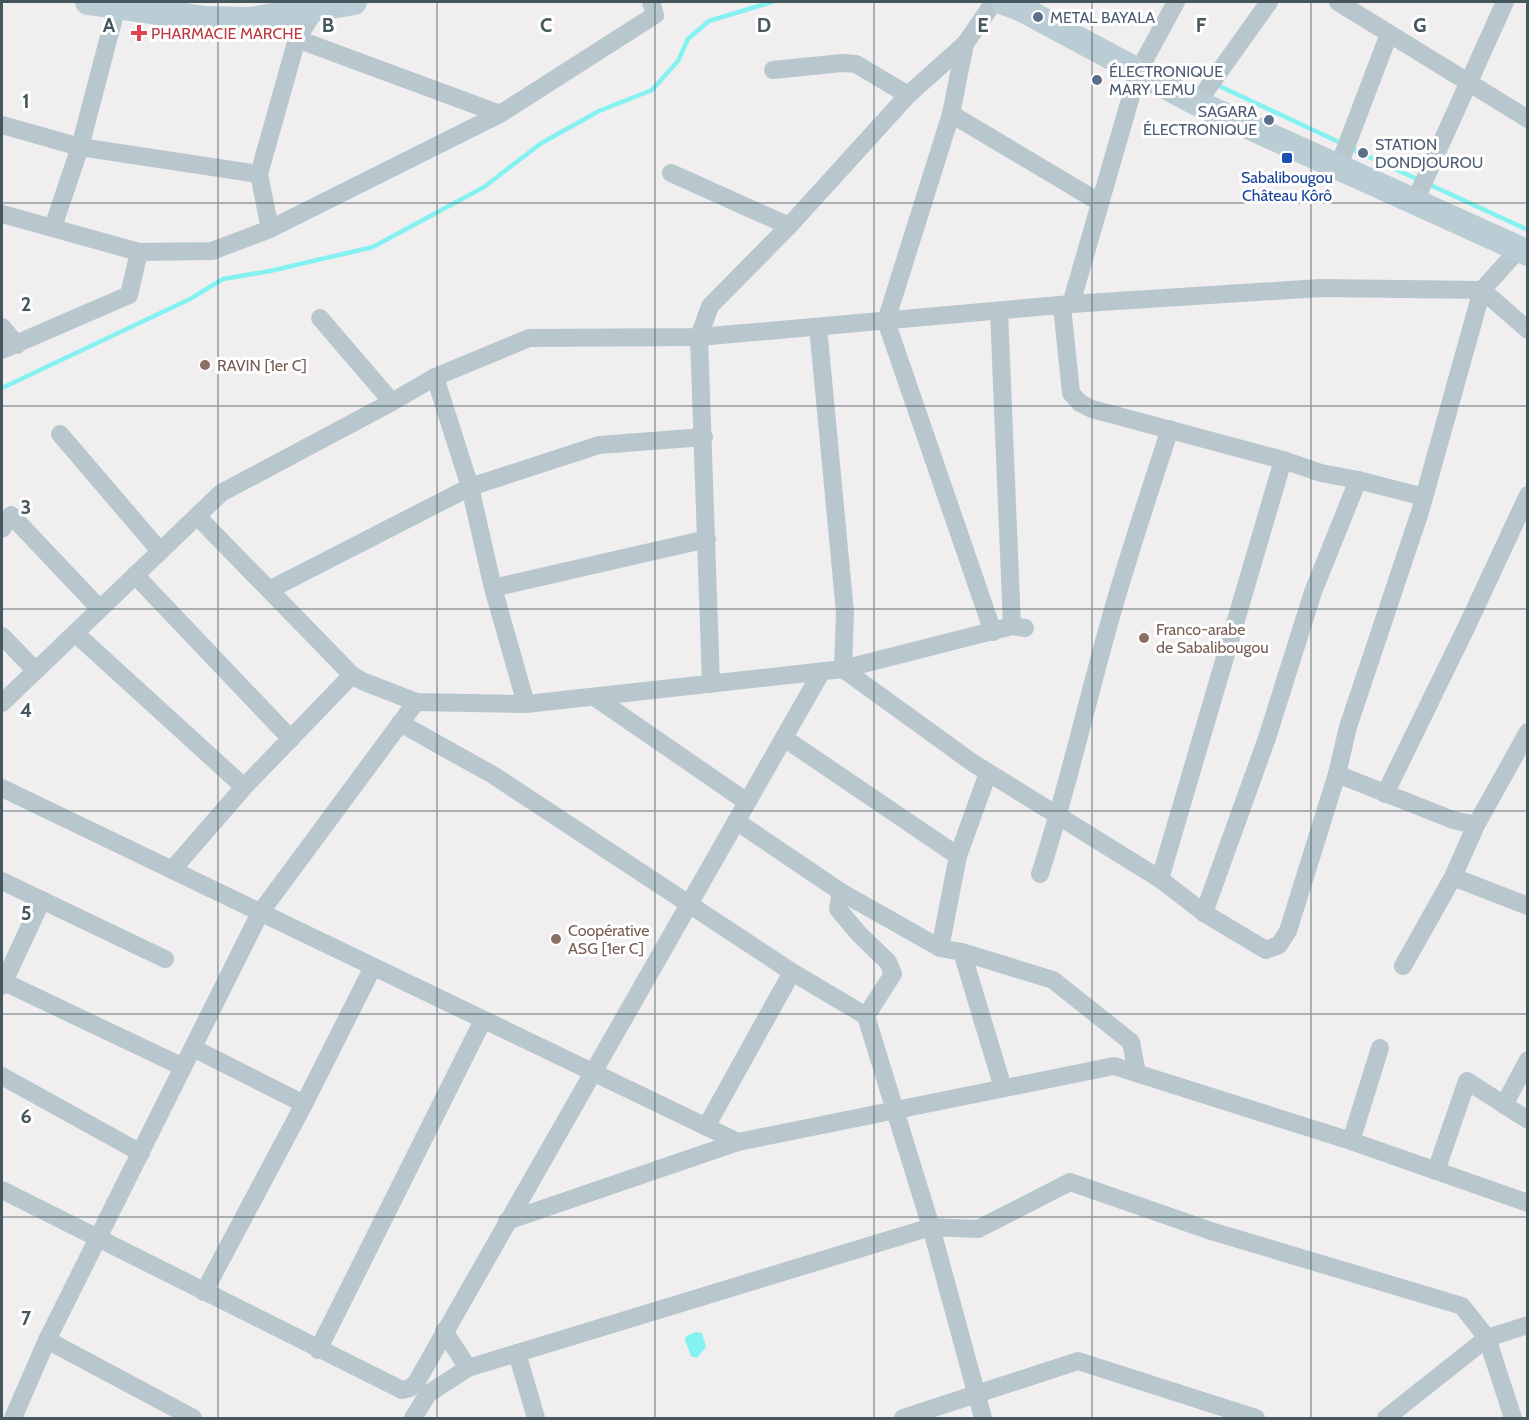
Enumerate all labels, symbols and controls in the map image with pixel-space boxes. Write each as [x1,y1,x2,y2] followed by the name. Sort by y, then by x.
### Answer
[1050,8,1155,27] place label: METAL BAYALA
[1031,10,1045,24] marker: METAL BAYALA
[103,13,116,37] text: A
[322,13,334,37] text: B
[540,13,552,37] text: C
[757,13,771,37] text: D
[977,13,989,37] text: E
[1196,13,1207,37] text: F
[1413,13,1427,37] text: G
[151,24,303,43] place label: PHARMACIE MARCHE
[132,26,146,40] marker: PHARMACIE MARCHE
[1109,62,1223,99] place label: ÉLECTRONIQUE MARY LEMU
[1090,73,1104,87] marker: ÉLECTRONIQUE MARY LEMU
[22,89,30,113] text: 1
[1143,102,1257,139] place label: SAGARA ÉLECTRONIQUE
[1262,113,1276,127] marker: SAGARA ÉLECTRONIQUE
[1375,135,1483,172] place label: STATION DONDJOUROU
[1356,146,1370,160] marker: STATION DONDJOUROU
[1280,151,1294,165] marker: Sabalibougou Château Kôrô
[1241,168,1333,205] place label: Sabalibougou Château Kôrô
[21,292,31,316] text: 2
[217,356,307,375] place label: RAVIN [1er C]
[198,358,212,372] marker: RAVIN [1er C]
[21,495,31,519] text: 3
[1156,620,1269,657] place label: Franco-arabe de Sabalibougou
[1137,631,1151,645] marker: Franco-arabe de Sabalibougou
[20,698,32,722] text: 4
[21,901,31,925] text: 5
[568,921,650,958] place label: Coopérative ASG [1er C]
[549,932,563,946] marker: Coopérative ASG [1er C]
[20,1104,32,1128] text: 6
[21,1306,32,1330] text: 7

